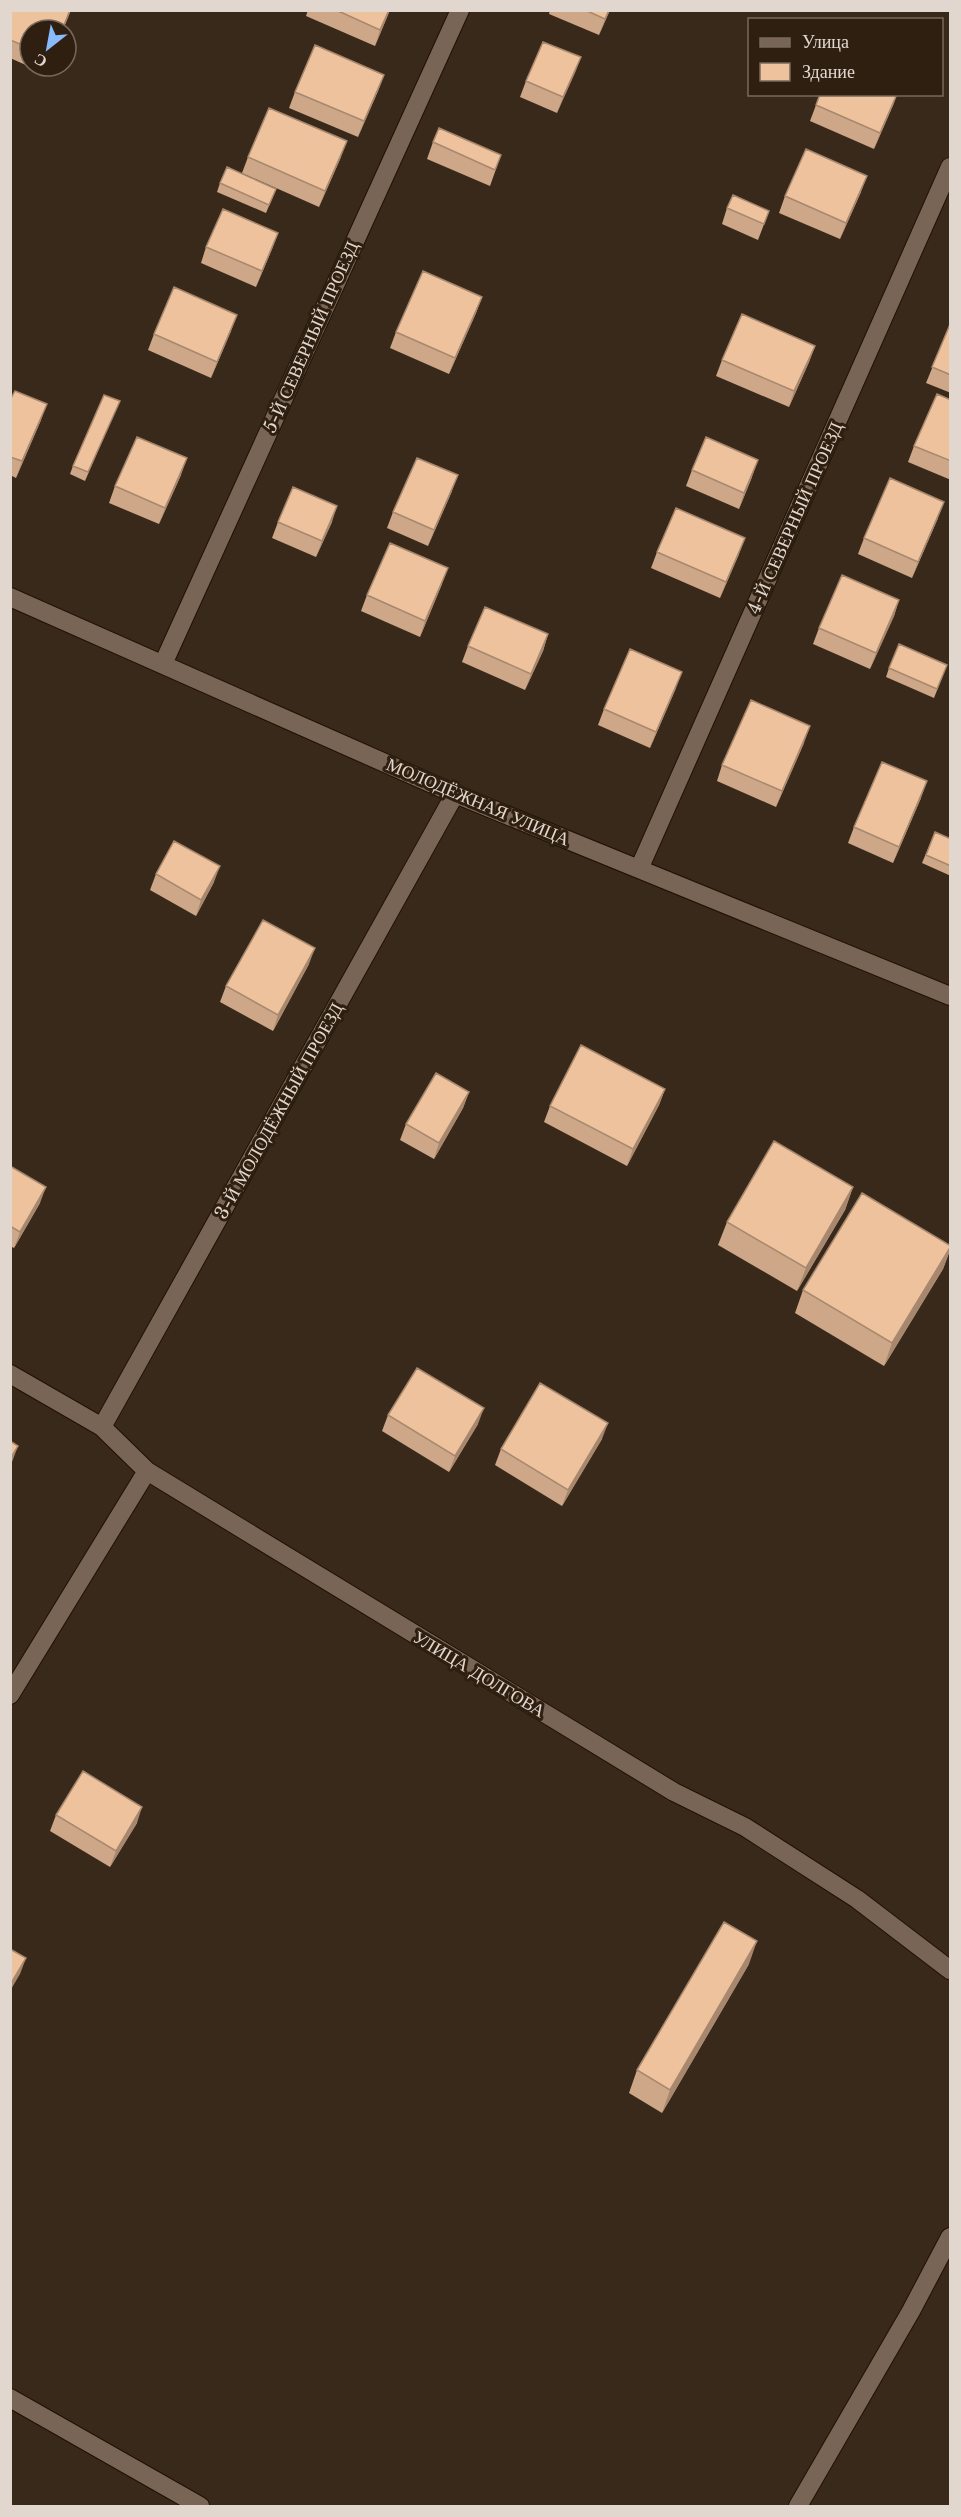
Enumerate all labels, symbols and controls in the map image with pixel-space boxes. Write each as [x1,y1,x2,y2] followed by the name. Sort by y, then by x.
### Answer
[18,18,78,78] north arrow
[748,18,943,96] legend
[802,31,849,53] text: Улица
[30,49,50,72] text: С
[802,61,855,83] text: Здание
[259,238,363,436] street label: 5-Й СЕВЕРНЫЙ ПРОЕЗД
[743,419,847,617] street label: 4-Й СЕВЕРНЫЙ ПРОЕЗД
[383,753,573,851] street label: МОЛОДЁЖНАЯ УЛИЦА
[210,999,348,1223] street label: 3-Й МОЛОДЁЖНЫЙ ПРОЕЗД
[409,1626,549,1722] street label: УЛИЦА ДОЛГОВА

